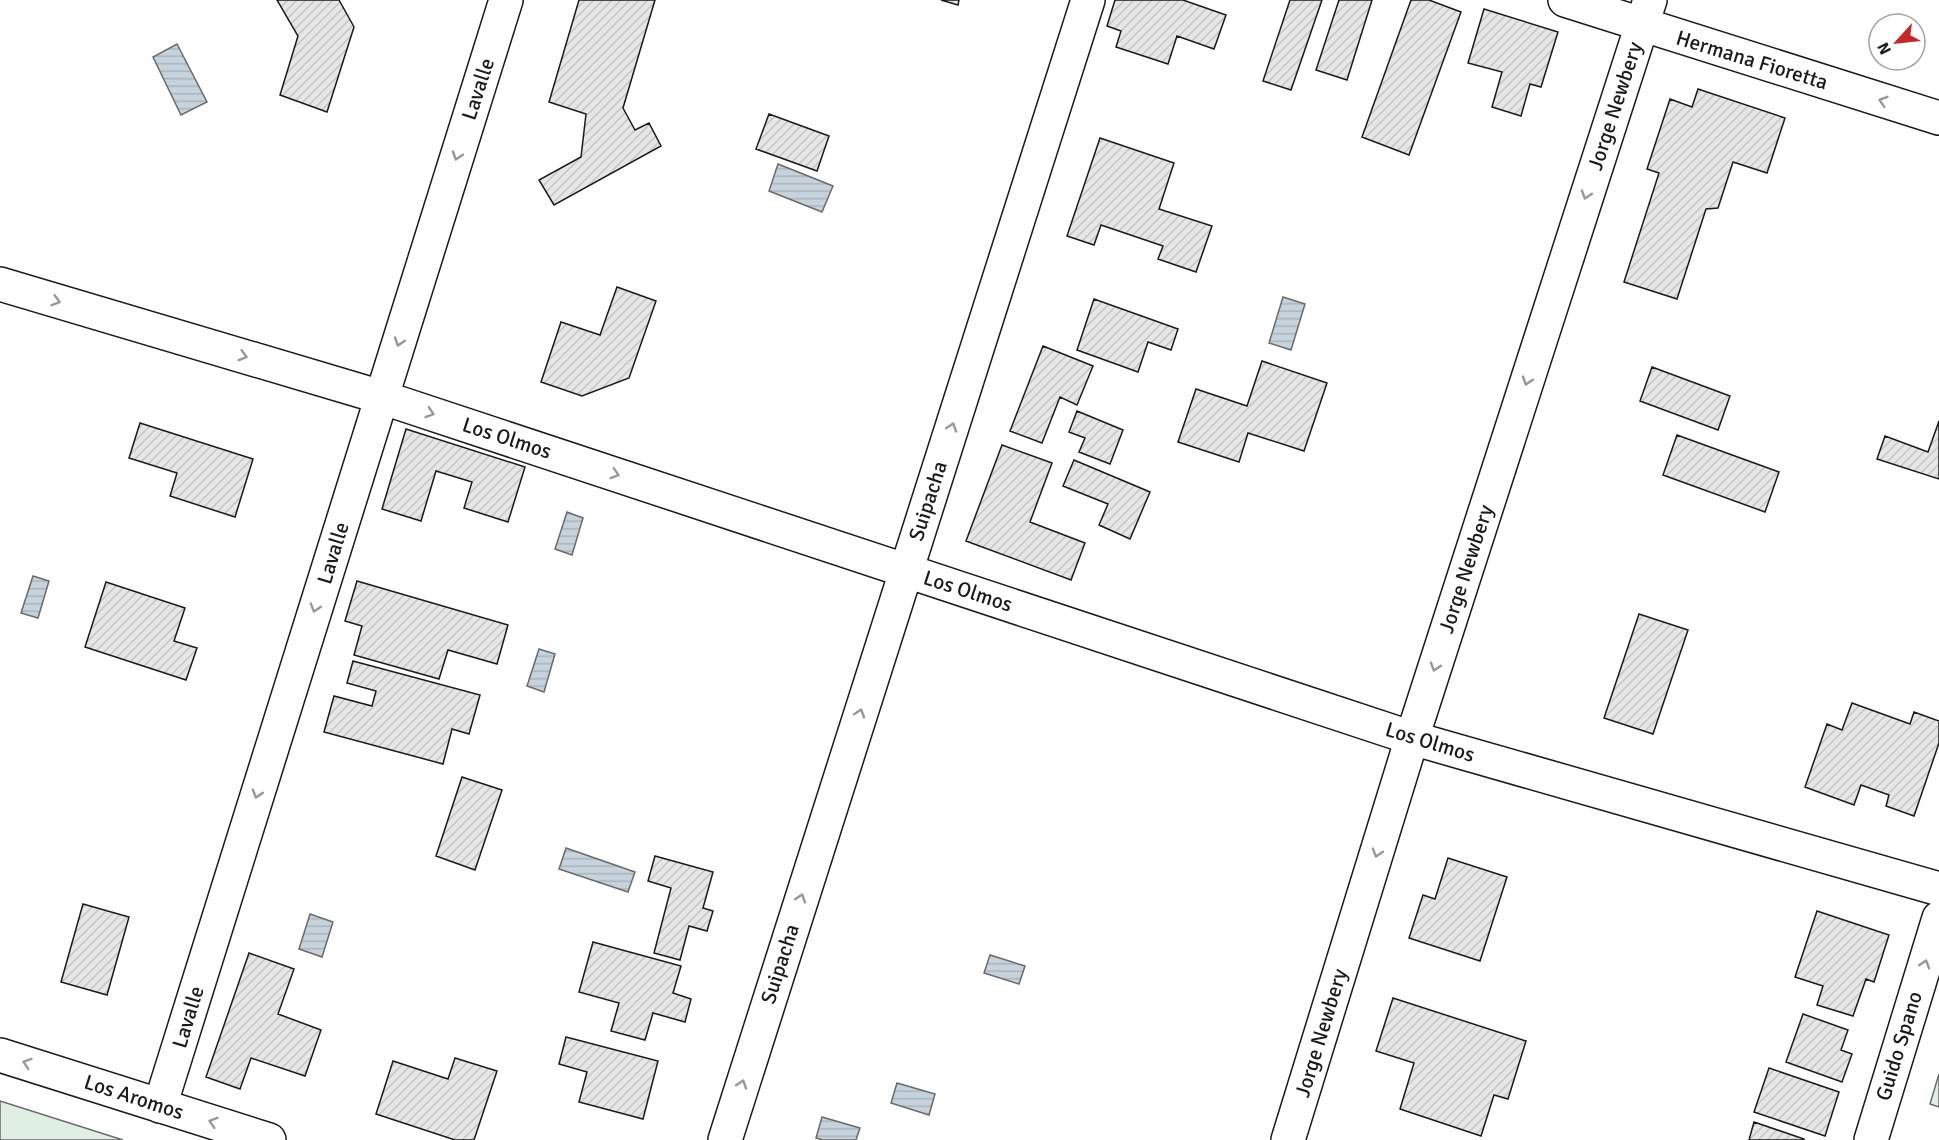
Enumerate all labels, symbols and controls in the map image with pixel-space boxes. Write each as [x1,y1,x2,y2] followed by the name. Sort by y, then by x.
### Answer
[1867,12,1927,72] north arrow
[1673,25,1831,95] street label: Hermana Fioretta
[1582,38,1648,173] street label: Jorge Newbery
[1873,39,1896,58] text: N
[456,55,500,123] street label: Lavalle
[1878,96,1889,108] one-way arrow
[452,150,464,161] one-way arrow
[1581,189,1594,200] one-way arrow
[50,294,61,306] one-way arrow
[393,336,406,347] one-way arrow
[237,349,248,361] one-way arrow
[1522,375,1534,386] one-way arrow
[424,405,435,418] one-way arrow
[459,411,555,465] street label: Los Olmos
[944,422,957,433] one-way arrow
[903,458,953,544] street label: Suipacha
[609,467,620,479] one-way arrow
[1433,501,1499,636] street label: Jorge Newbery
[311,519,355,587] street label: Lavalle
[920,564,1016,618] street label: Los Olmos
[310,602,322,613] one-way arrow
[1430,661,1442,672] one-way arrow
[853,708,866,719] one-way arrow
[1382,716,1478,768] street label: Los Olmos
[252,788,264,799] one-way arrow
[1372,847,1384,858] one-way arrow
[794,893,806,904] one-way arrow
[755,921,805,1007] street label: Suipacha
[1918,959,1930,970] one-way arrow
[1289,965,1353,1101] street label: Jorge Newbery
[166,983,210,1051] street label: Lavalle
[1870,988,1928,1104] street label: Guido Spano
[22,1058,33,1071] one-way arrow
[81,1069,187,1125] street label: Los Aromos
[735,1079,747,1090] one-way arrow
[208,1117,219,1130] one-way arrow

